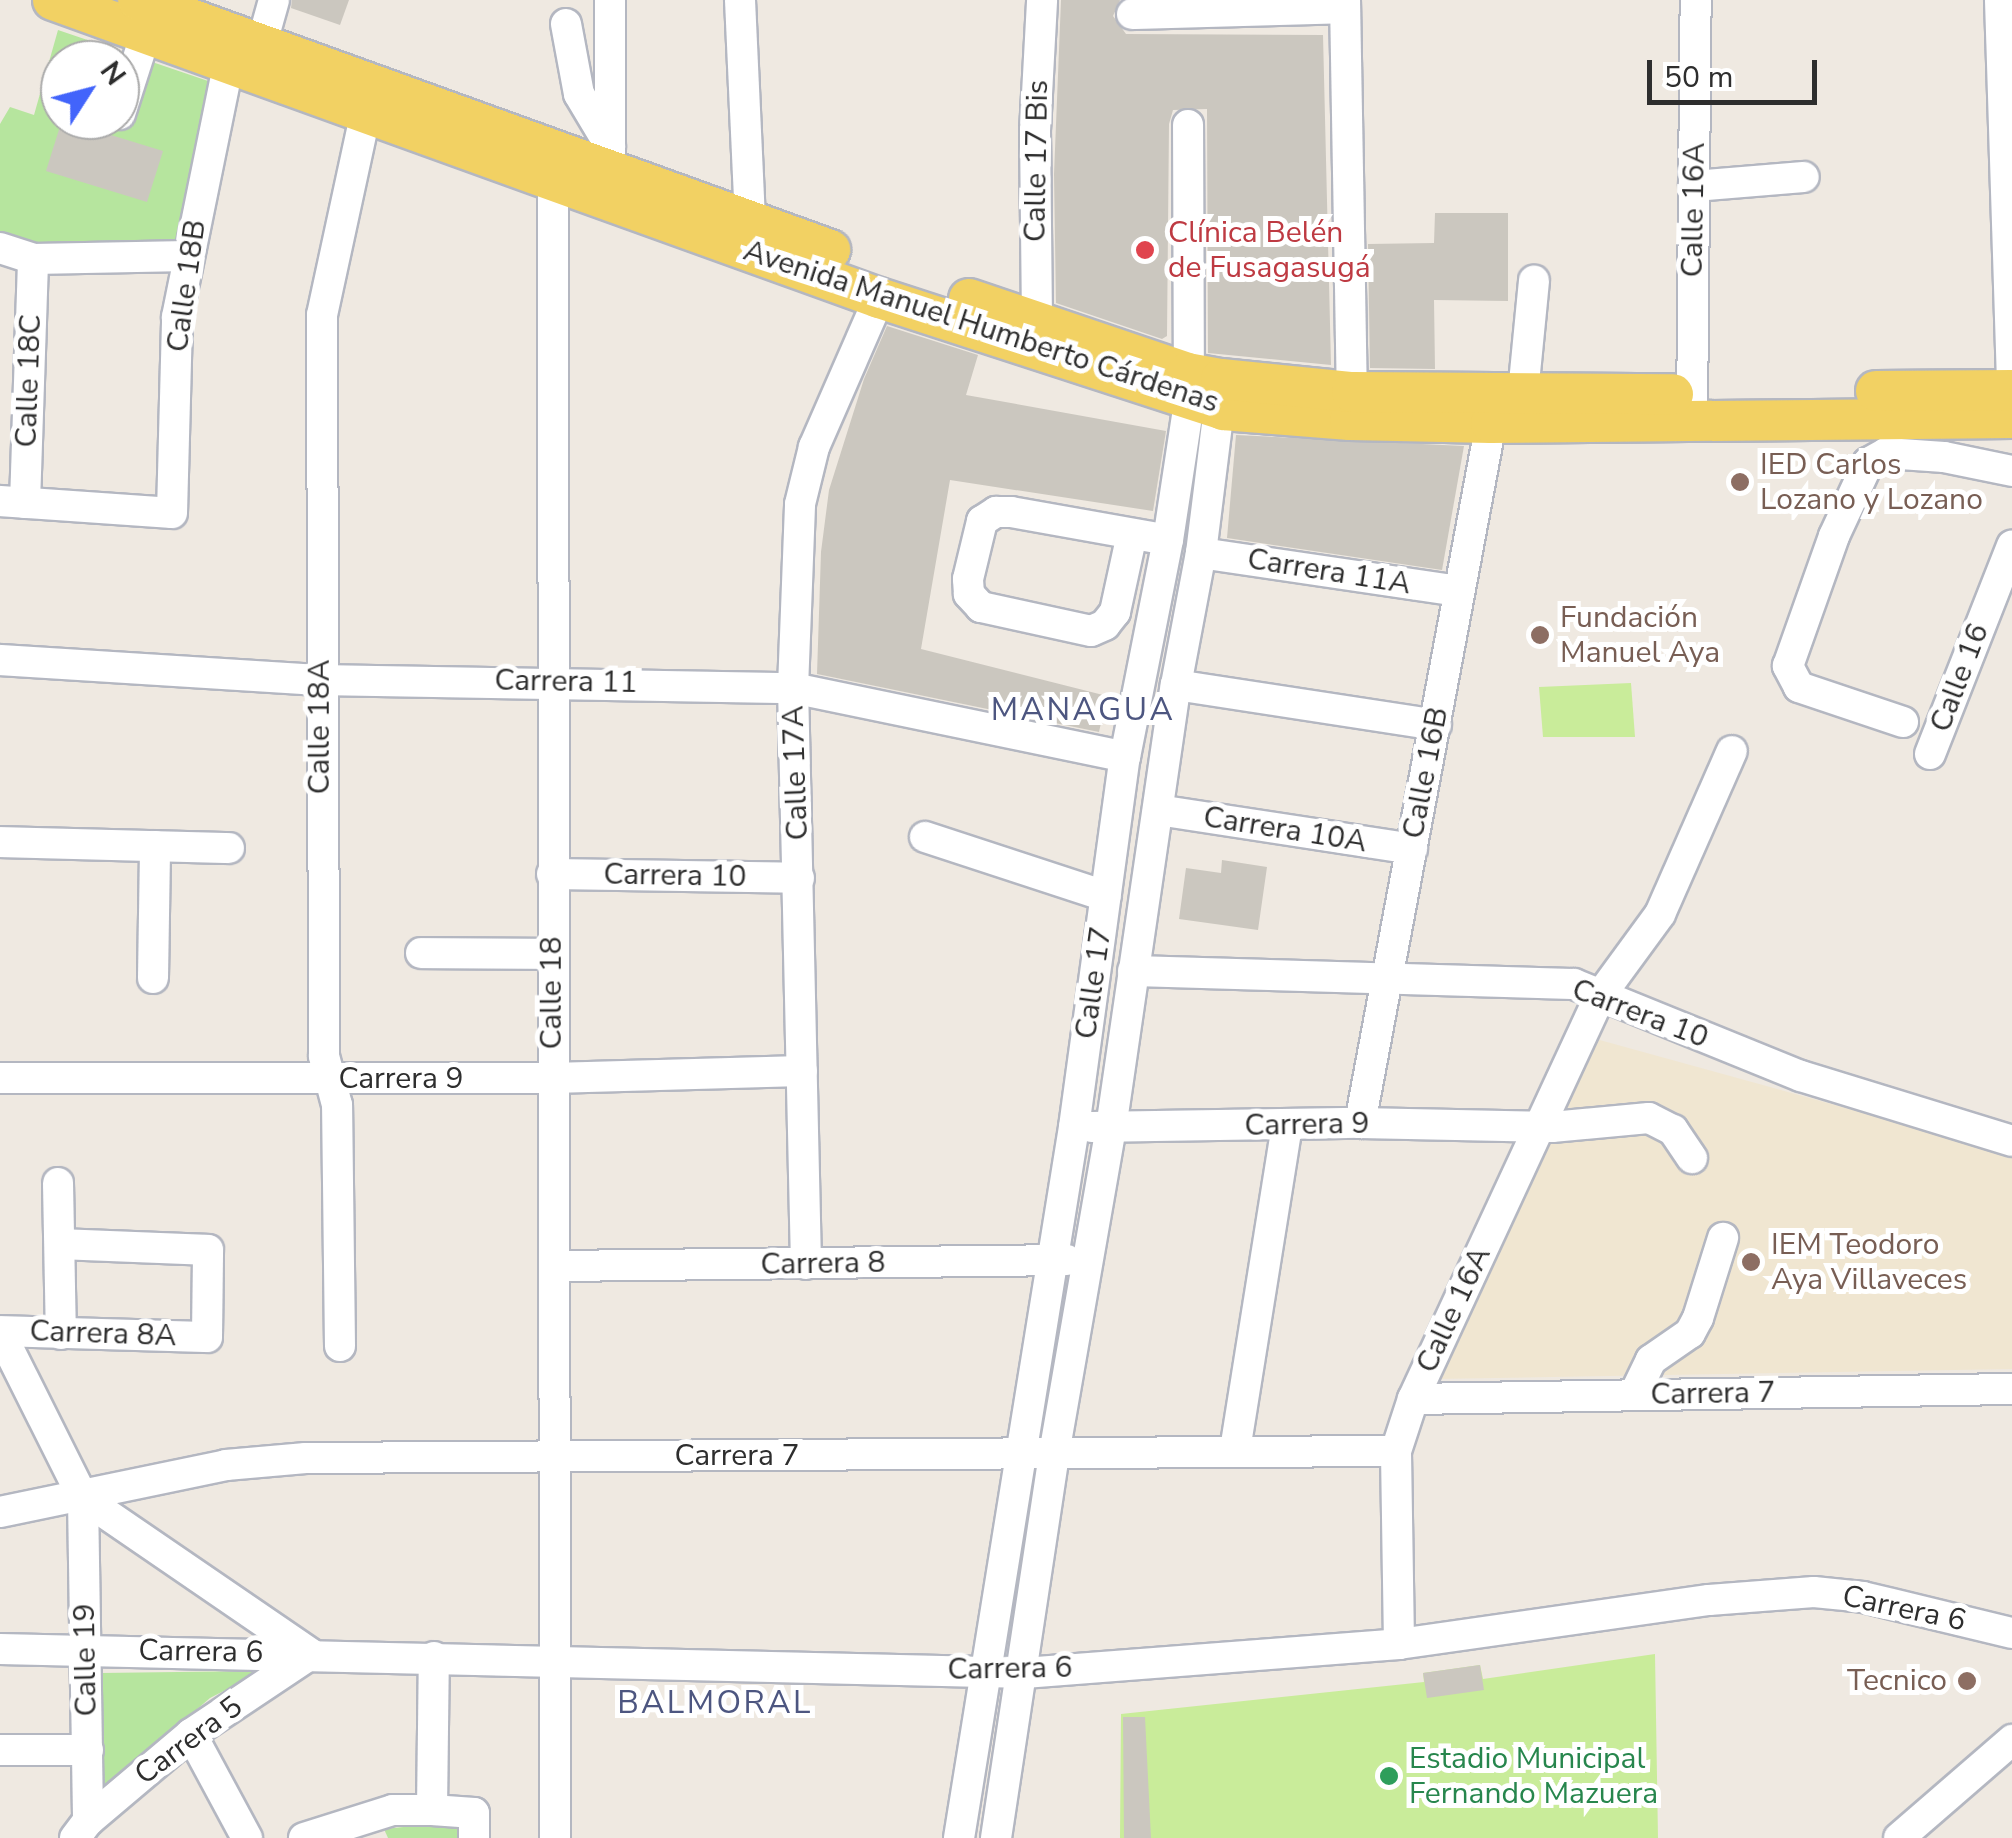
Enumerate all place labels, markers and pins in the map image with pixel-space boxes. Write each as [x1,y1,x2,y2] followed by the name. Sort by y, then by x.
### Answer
[1168,215,1371,286] place label: Clínica Belén de Fusagasugá
[1132,237,1158,263] marker: Clínica Belén de Fusagasugá
[1760,447,1983,518] place label: IED Carlos Lozano y Lozano
[1729,471,1751,493] marker: IED Carlos Lozano y Lozano
[1560,600,1720,670] place label: Fundación Manuel Aya
[1529,624,1551,646] marker: Fundación Manuel Aya
[1771,1227,1967,1298] place label: IEM Teodoro Aya Villaveces
[1740,1251,1762,1273] marker: IEM Teodoro Aya Villaveces
[1847,1663,1947,1699] place label: Tecnico
[1956,1670,1978,1692] marker: Tecnico
[1409,1741,1658,1812] place label: Estadio Municipal Fernando Mazuera
[1378,1765,1400,1787] marker: Estadio Municipal Fernando Mazuera

